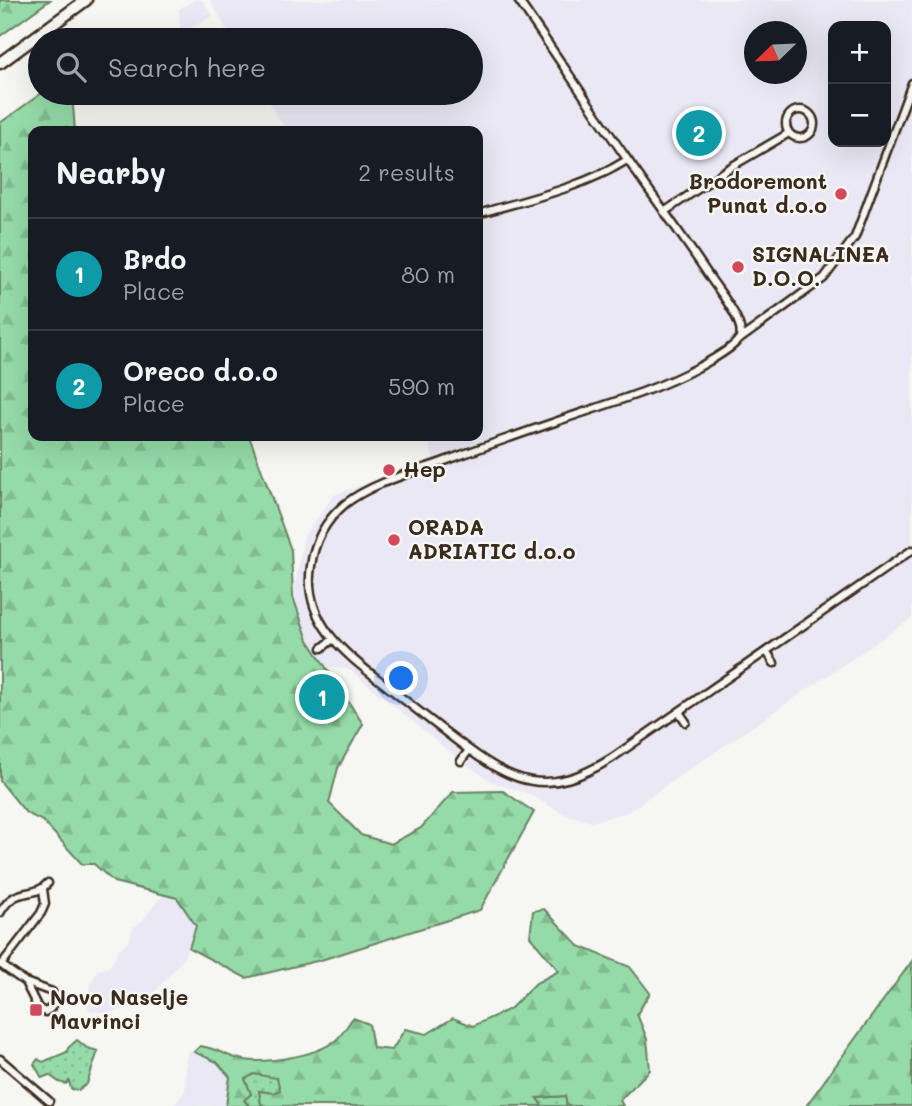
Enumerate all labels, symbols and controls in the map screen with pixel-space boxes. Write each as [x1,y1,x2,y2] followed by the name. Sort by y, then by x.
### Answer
[744,21,807,84] north arrow
[828,21,891,147] map controls
[828,21,891,84] button: +
[28,28,483,105] search box
[52,48,90,86] icon: search
[108,50,266,84] text: Search here
[828,84,891,147] button: −
[676,107,722,159] pin: 2
[56,152,166,192] text: Nearby
[358,157,455,187] text: 2 results
[689,167,827,218] place label: Brodoremont Punat d.o.o
[833,186,849,202] marker: Brodoremont Punat d.o.o
[752,240,890,291] place label: SIGNALINEA D.O.O.
[123,242,186,276] text: Brdo
[74,259,84,289] text: 1
[401,259,455,289] text: 80 m
[730,259,746,275] marker: SIGNALINEA D.O.O.
[123,276,185,306] text: Place
[123,354,278,388] text: Oreco d.o.o
[73,371,85,401] text: 2
[388,371,455,401] text: 590 m
[123,388,185,418] text: Place
[403,455,446,482] place label: Hep
[381,462,397,478] marker: Hep
[408,513,576,564] place label: ORADA ADRIATIC d.o.o
[386,532,402,548] marker: ORADA ADRIATIC d.o.o
[384,661,418,695] your location
[299,671,345,723] pin: 1
[50,983,188,1034] place label: Novo Naselje Mavrinci
[28,1002,44,1018] marker: Novo Naselje Mavrinci

